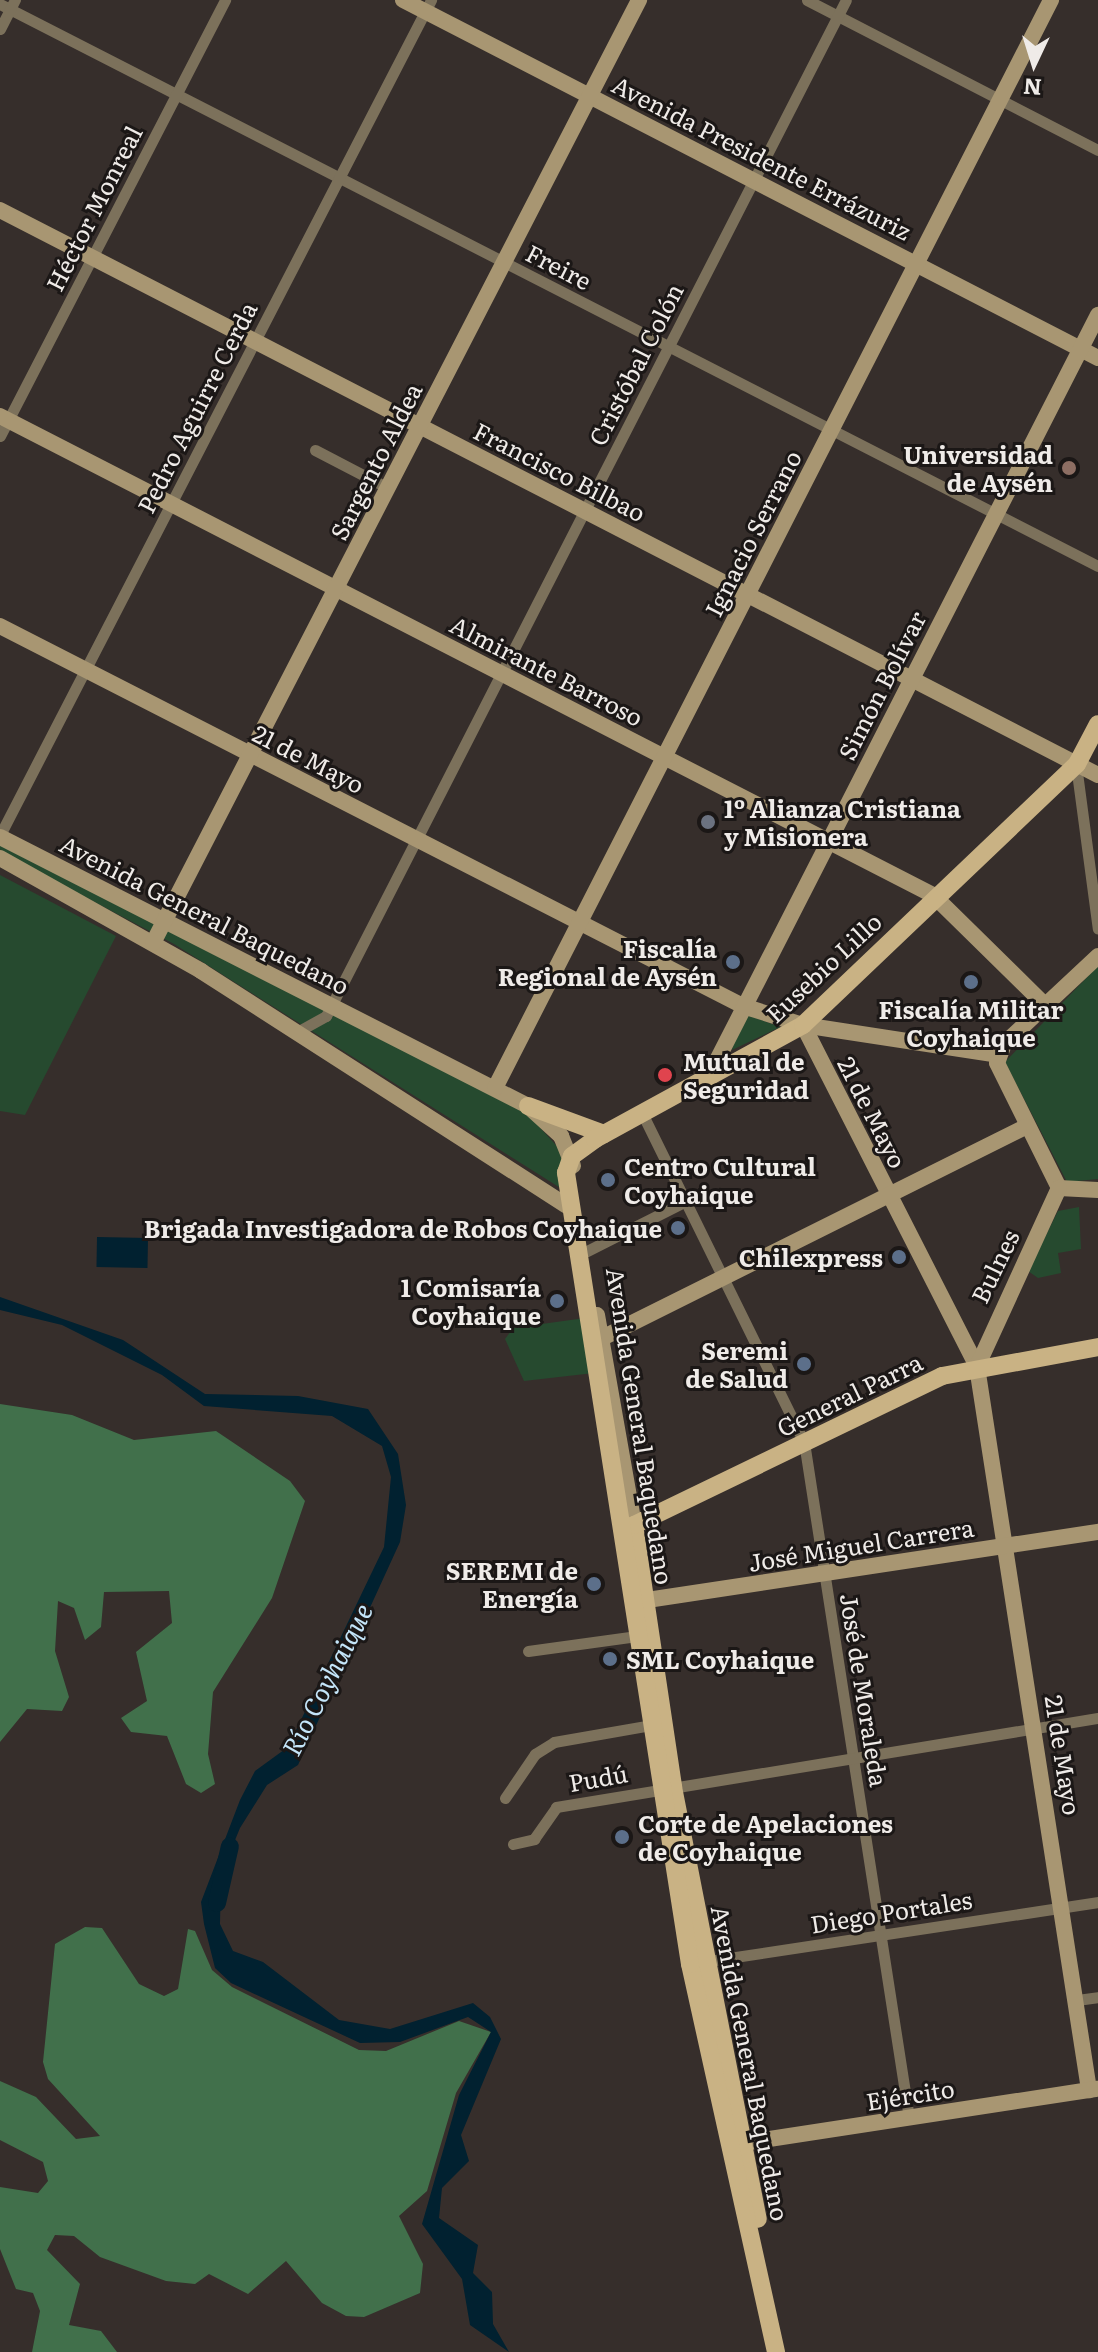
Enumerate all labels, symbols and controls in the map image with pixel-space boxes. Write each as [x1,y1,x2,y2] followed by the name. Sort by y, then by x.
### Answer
[994,24,1074,104] north arrow
[608,69,916,245] street label: Avenida Presidente Errázuriz
[1022,71,1043,106] text: N
[39,121,147,295] street label: Héctor Monreal
[522,237,596,295] street label: Freire
[582,278,688,450] street label: Cristóbal Colón
[130,297,262,517] street label: Pedro Aguirre Cerda
[323,378,427,544] street label: Sargento Aldea
[469,415,651,527] street label: Francisco Bilbao
[903,440,1053,496] place label: Universidad de Aysén
[698,445,806,621] street label: Ignacio Serrano
[1060,459,1078,477] marker: Universidad de Aysén
[831,606,931,764] street label: Simón Bolívar
[446,609,648,731] street label: Almirante Barroso
[249,718,369,798] street label: 21 de Mayo
[724,794,961,850] place label: 1º Alianza Cristiana y Misionera
[699,813,717,831] marker: 1º Alianza Cristiana y Misionera
[56,828,354,1000] street label: Avenida General Baquedano
[759,906,887,1028] street label: Eusebio Lillo
[498,934,717,990] place label: Fiscalía Regional de Aysén
[724,953,742,971] marker: Fiscalía Regional de Aysén
[962,973,980,991] marker: Fiscalía Militar Coyhaique
[878,995,1064,1051] place label: Fiscalía Militar Coyhaique
[683,1047,809,1103] place label: Mutual de Seguridad
[833,1052,913,1172] street label: 21 de Mayo
[654,1064,676,1086] marker: Mutual de Seguridad
[624,1152,816,1208] place label: Centro Cultural Coyhaique
[599,1171,617,1189] marker: Centro Cultural Coyhaique
[144,1214,662,1242] place label: Brigada Investigadora de Robos Coyhaique
[669,1219,687,1237] marker: Brigada Investigadora de Robos Coyhaique
[964,1225,1024,1307] street label: Bulnes
[739,1243,883,1271] place label: Chilexpress
[890,1248,908,1266] marker: Chilexpress
[602,1265,680,1587] street label: Avenida General Baquedano
[401,1273,541,1329] place label: 1 Comisaría Coyhaique
[548,1292,566,1310] marker: 1 Comisaría Coyhaique
[685,1336,788,1392] place label: Seremi de Salud
[772,1346,926,1442] street label: General Parra
[795,1355,813,1373] marker: Seremi de Salud
[746,1512,976,1576] street label: José Miguel Carrera
[446,1556,578,1612] place label: SEREMI de Energía
[585,1575,603,1593] marker: SEREMI de Energía
[835,1591,895,1789] street label: José de Moraleda
[274,1598,378,1760] water label: Río Coyhaique
[626,1645,814,1673] place label: SML Coyhaique
[601,1650,619,1668] marker: SML Coyhaique
[1040,1693,1088,1817] street label: 21 de Mayo
[566,1758,630,1796] street label: Pudú
[638,1809,893,1865] place label: Corte de Apelaciones de Coyhaique
[613,1828,631,1846] marker: Corte de Apelaciones de Coyhaique
[808,1884,974,1938] street label: Diego Portales
[706,1903,796,2223] street label: Avenida General Baquedano
[864,2073,956,2115] street label: Ejército

